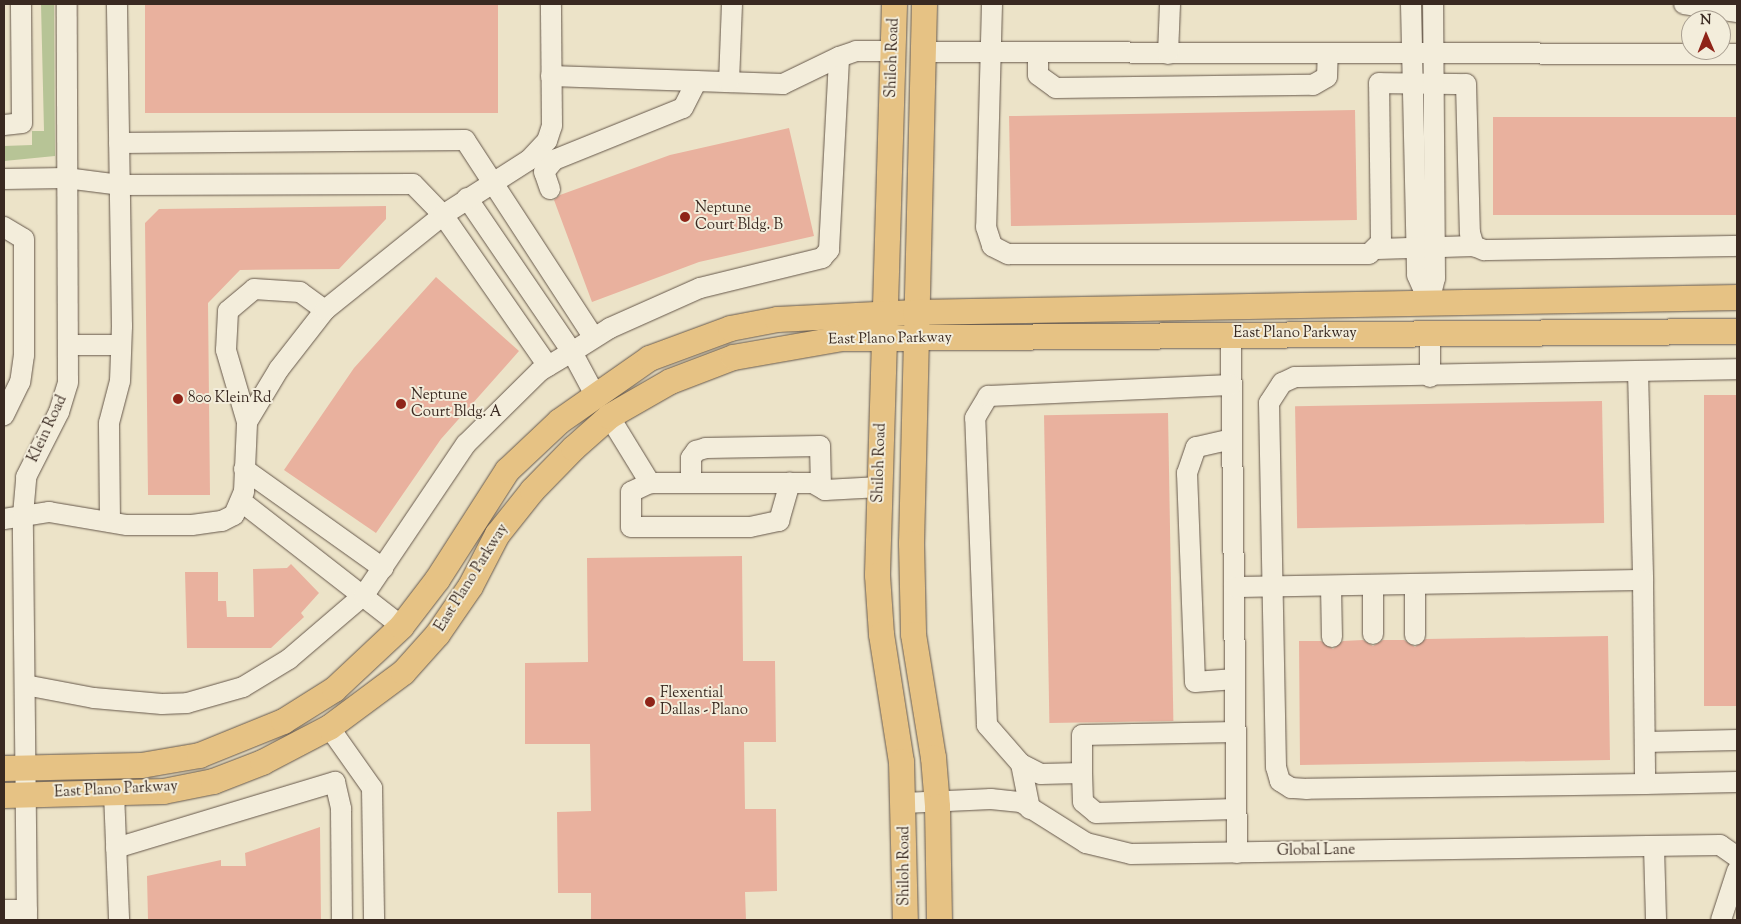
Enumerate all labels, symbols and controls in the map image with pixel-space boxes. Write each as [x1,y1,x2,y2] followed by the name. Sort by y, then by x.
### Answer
[1681,10,1731,60] north arrow
[1700,11,1712,31] text: N
[883,18,903,98] street label: Shiloh Road
[695,199,783,234] place label: Neptune Court Bldg. B
[679,211,691,223] marker: Neptune Court Bldg. B
[1233,325,1357,343] street label: East Plano Parkway
[828,329,952,349] street label: East Plano Parkway
[411,386,502,421] place label: Neptune Court Bldg. A
[188,390,272,408] place label: 800 Klein Rd
[25,393,71,465] street label: Klein Road
[172,393,184,405] marker: 800 Klein Rd
[395,398,407,410] marker: Neptune Court Bldg. A
[870,423,890,503] street label: Shiloh Road
[432,521,512,635] street label: East Plano Parkway
[660,684,748,719] place label: Flexential Dallas - Plano
[644,696,656,708] marker: Flexential Dallas - Plano
[54,778,178,802] street label: East Plano Parkway
[896,826,914,906] street label: Shiloh Road
[1277,841,1355,861] street label: Global Lane

